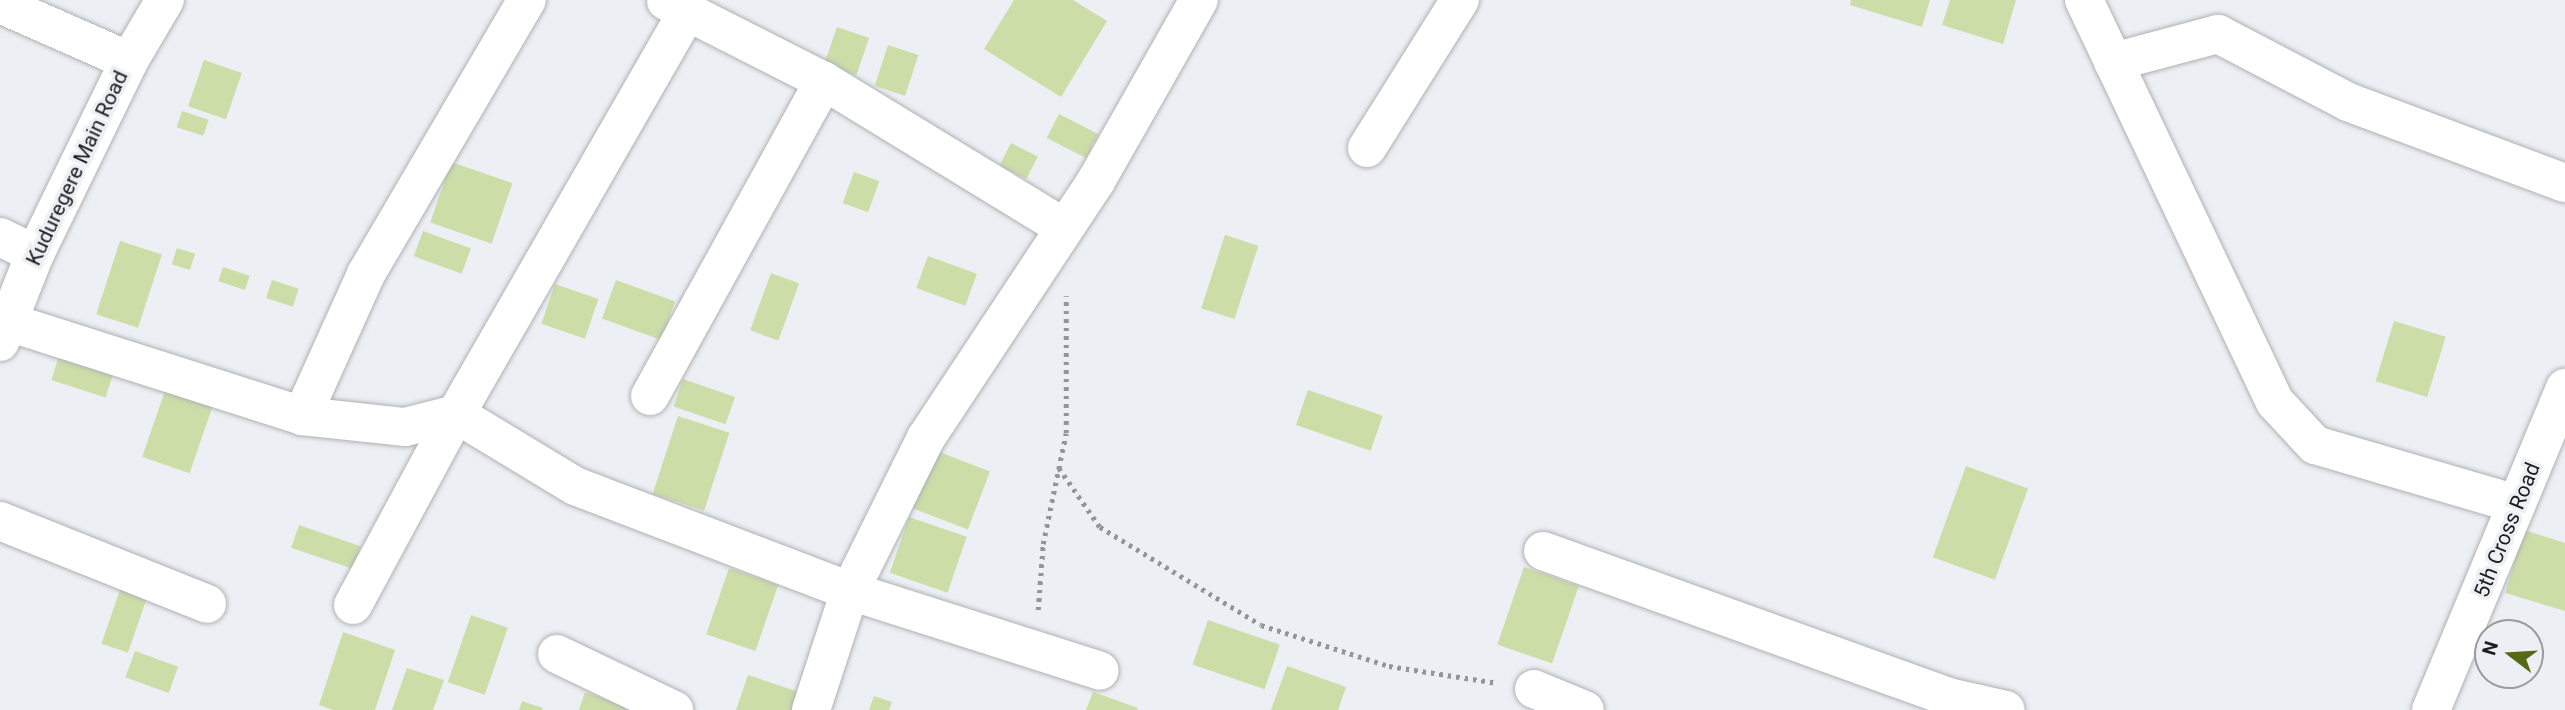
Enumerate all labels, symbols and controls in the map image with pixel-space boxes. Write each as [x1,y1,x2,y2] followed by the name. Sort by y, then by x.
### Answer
[21,67,133,269] street label: Kuduregere Main Road
[2469,459,2545,601] street label: 5th Cross Road
[2474,619,2544,689] north arrow
[2477,639,2503,658] text: N

